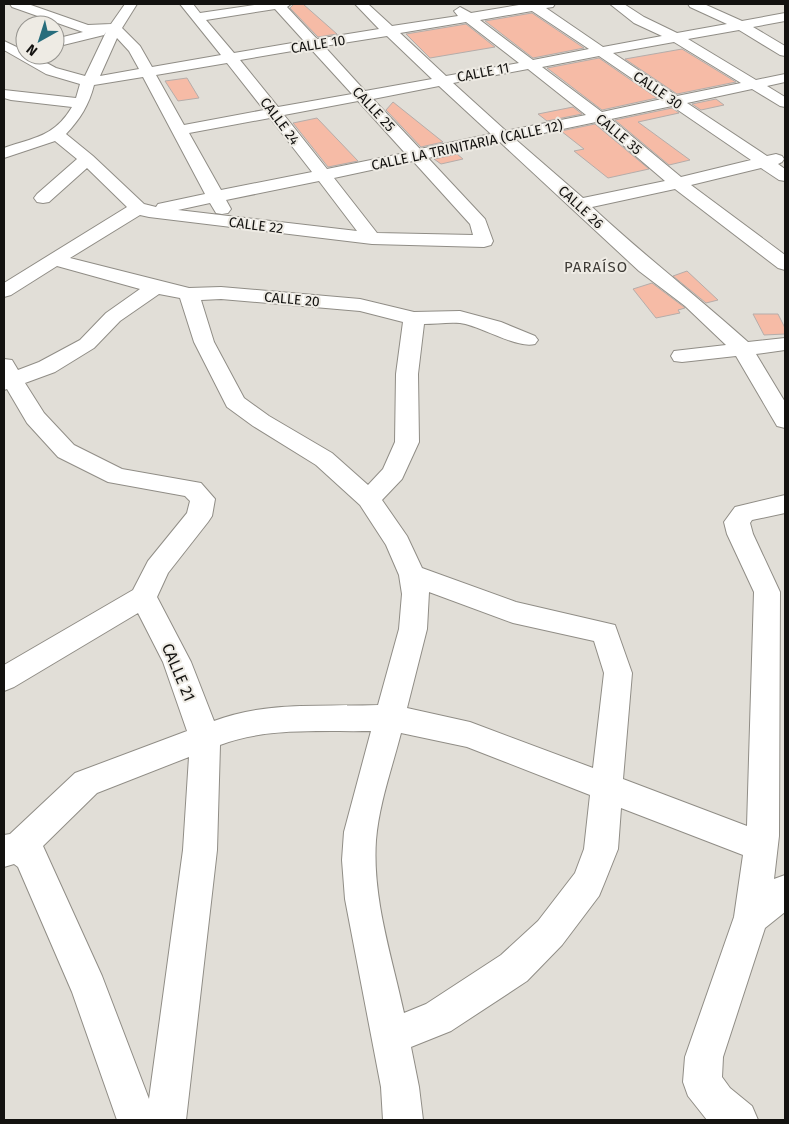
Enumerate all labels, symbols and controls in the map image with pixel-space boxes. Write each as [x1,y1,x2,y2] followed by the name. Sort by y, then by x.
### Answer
[15,15,65,65] north arrow
[290,32,347,57] street label: CALLE 10
[23,40,41,59] text: N
[455,59,511,86] street label: CALLE 11
[630,68,686,113] street label: CALLE 30
[349,83,399,135] street label: CALLE 25
[256,94,303,149] street label: CALLE 24
[592,110,645,159] street label: CALLE 35
[370,117,564,174] street label: CALLE LA TRINITARIA (CALLE 12)
[555,182,607,232] street label: CALLE 26
[228,214,284,237] street label: CALLE 22
[564,258,628,276] district label: PARAÍSO
[263,289,321,310] street label: CALLE 20
[158,640,199,704] street label: CALLE 21

